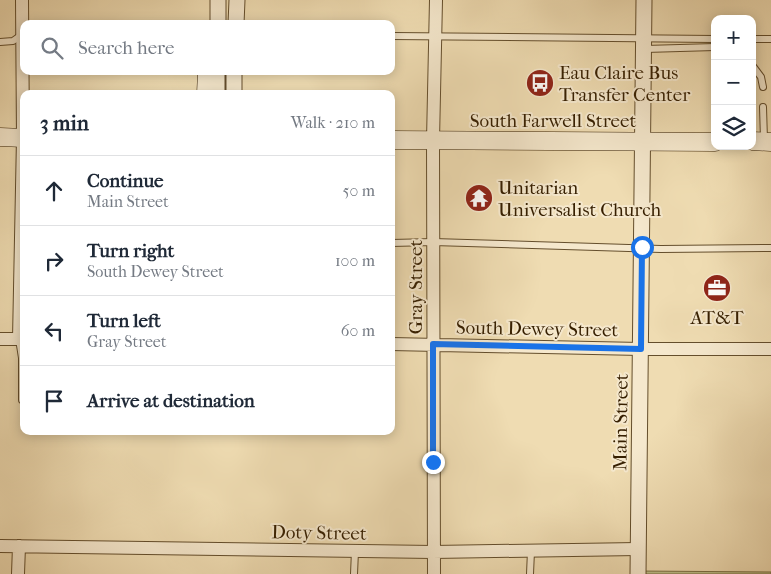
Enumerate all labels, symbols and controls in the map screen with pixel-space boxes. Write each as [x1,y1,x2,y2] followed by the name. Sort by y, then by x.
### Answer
[711,15,756,150] map controls
[711,15,756,60] button: +
[20,20,395,75] search box
[38,34,66,62] icon: search
[78,37,174,59] text: Search here
[711,60,756,105] button: −
[559,62,691,106] place label: Eau Claire Bus Transfer Center
[525,68,555,98] bus stop icon: Eau Claire Bus Transfer Center
[711,105,756,150] button: layers
[470,110,636,132] street label: South Farwell Street
[40,111,89,135] text: 3 min
[291,113,375,132] text: Walk · 210 m
[87,170,163,192] text: Continue
[40,177,68,205] icon: ahead
[498,177,662,221] place label: Unitarian Universalist Church
[343,181,375,200] text: 50 m
[464,183,494,213] temple icon: Unitarian Universalist Church
[87,192,169,211] text: Main Street
[631,236,654,259] route start
[87,240,174,262] text: Turn right
[405,240,427,334] street label: Gray Street
[40,247,68,275] icon: right
[335,251,375,270] text: 100 m
[87,262,224,281] text: South Dewey Street
[702,273,732,303] office icon: AT&T
[689,307,744,329] place label: AT&T
[87,310,161,332] text: Turn left
[40,317,68,345] icon: left
[456,317,619,341] street label: South Dewey Street
[341,321,375,340] text: 60 m
[87,332,166,351] text: Gray Street
[609,373,633,471] street label: Main Street
[40,387,68,415] icon: arrive
[87,390,255,412] text: Arrive at destination
[422,451,445,474] route end
[271,521,367,545] street label: Doty Street

